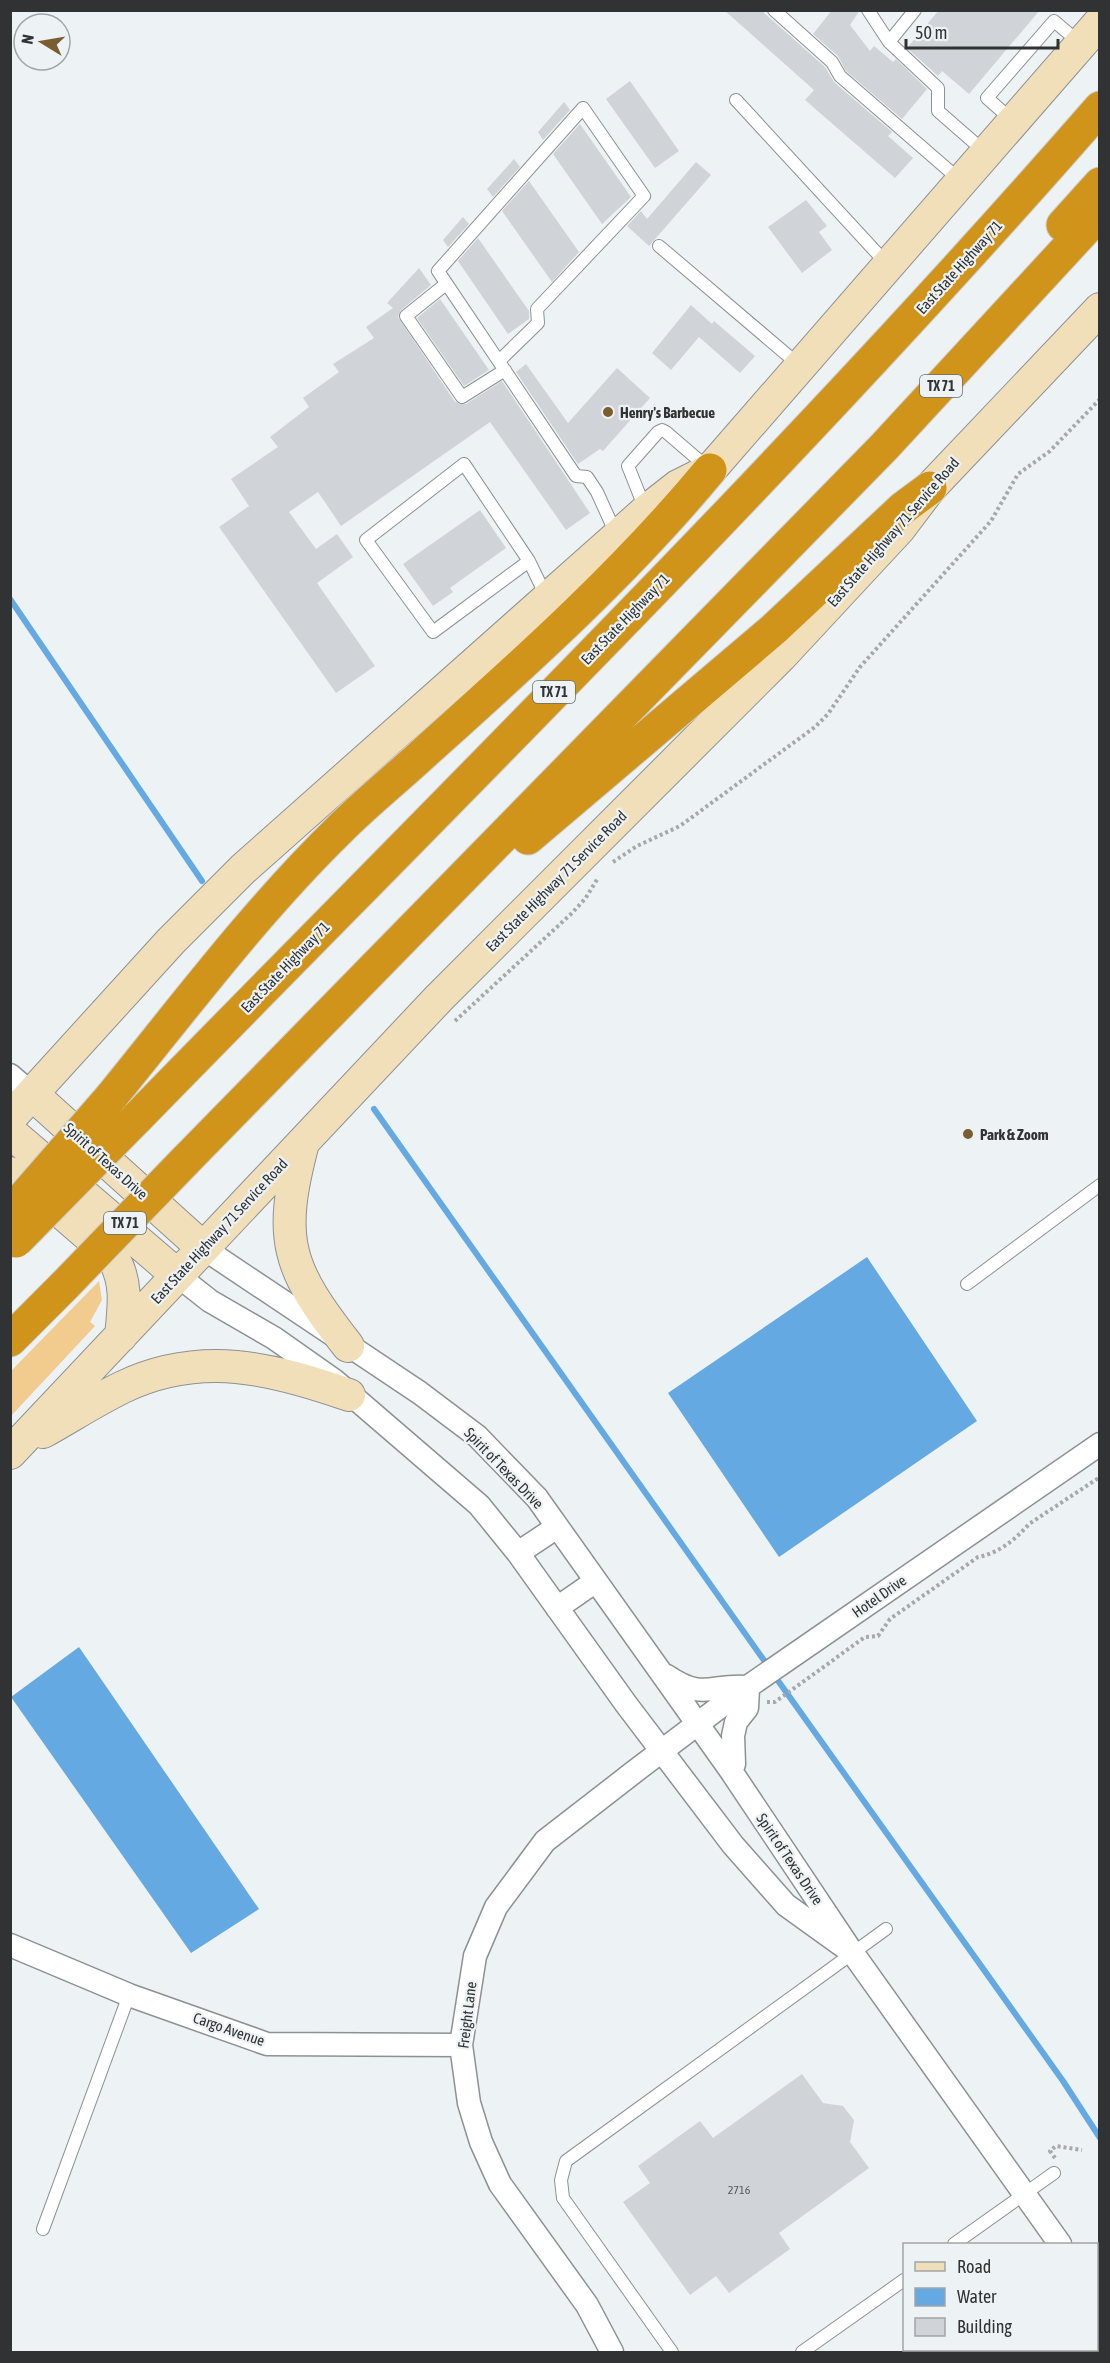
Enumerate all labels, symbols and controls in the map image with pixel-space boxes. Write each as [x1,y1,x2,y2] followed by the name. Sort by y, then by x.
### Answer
[12,12,72,72] north arrow
[906,12,1058,50] scale bar
[915,22,947,43] text: 50 m
[18,33,37,45] text: N
[913,217,1005,317] street label: East State Highway 71
[920,375,962,397] road number: TX 71
[620,404,715,421] place label: Henry's Barbecue
[601,405,615,419] marker: Henry's Barbecue
[824,454,962,610] street label: East State Highway 71 Service Road
[577,570,673,668] street label: East State Highway 71
[533,681,575,703] road number: TX 71
[482,807,630,955] street label: East State Highway 71 Service Road
[237,918,333,1016] street label: East State Highway 71
[61,1119,151,1203] street label: Spirit of Texas Drive
[980,1126,1049,1143] place label: Park & Zoom
[961,1127,975,1141] marker: Park & Zoom
[147,1155,291,1307] street label: East State Highway 71 Service Road
[104,1212,146,1234] road number: TX 71
[461,1424,547,1512] street label: Spirit of Texas Drive
[849,1571,909,1621] street label: Hotel Drive
[753,1810,827,1908] street label: Spirit of Texas Drive
[454,1980,480,2049] street label: Freight Lane
[191,2009,267,2049] street label: Cargo Avenue
[728,2183,751,2197] house number: 2716
[903,2243,1098,2351] legend
[957,2256,991,2277] text: Road
[957,2286,997,2307] text: Water
[957,2316,1012,2337] text: Building

